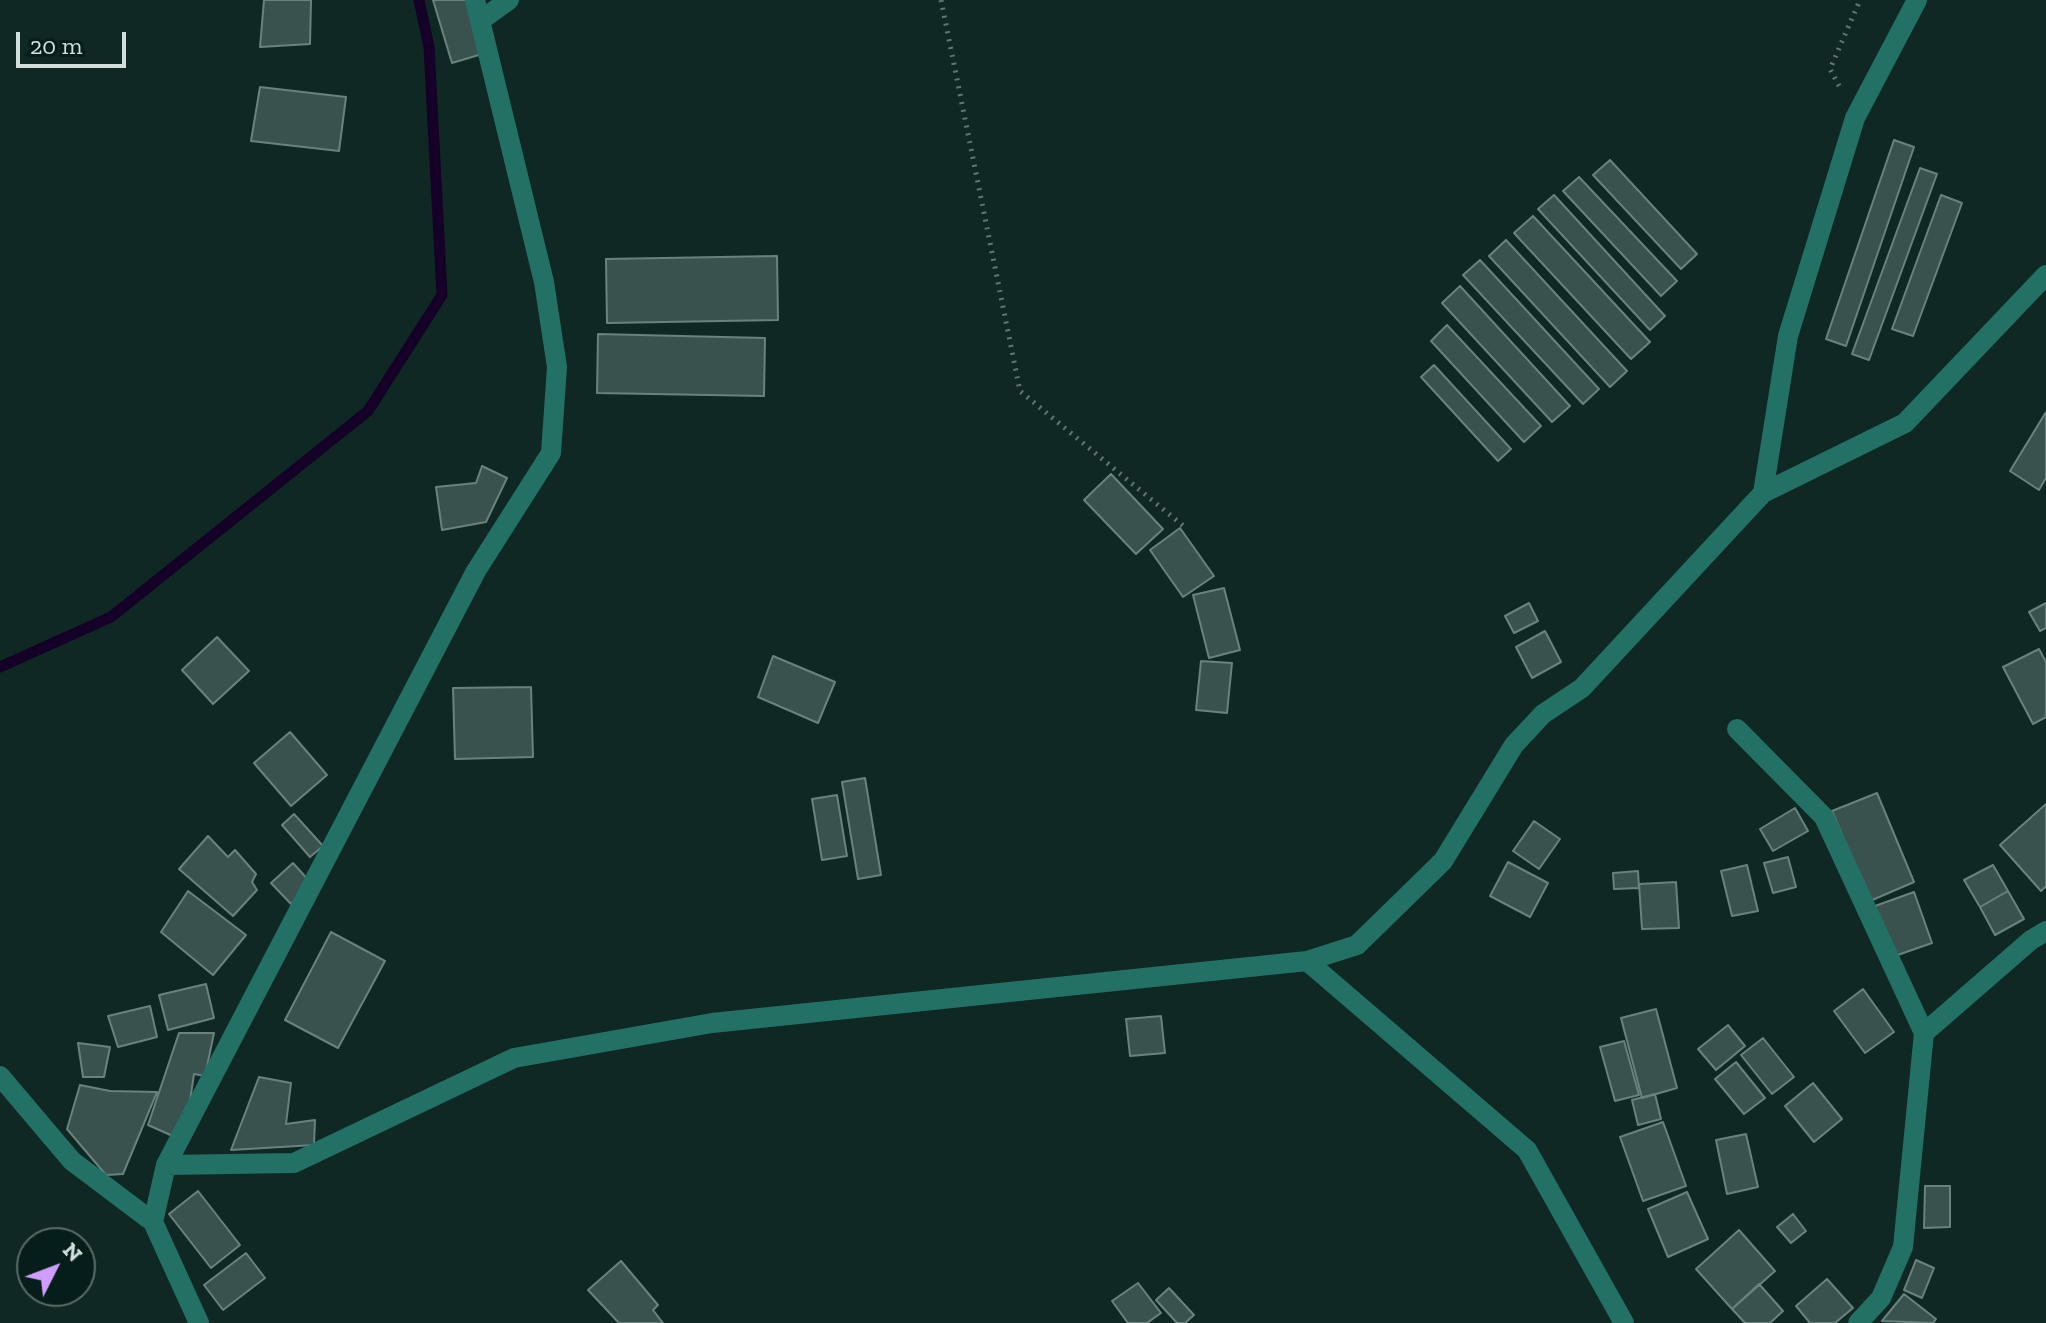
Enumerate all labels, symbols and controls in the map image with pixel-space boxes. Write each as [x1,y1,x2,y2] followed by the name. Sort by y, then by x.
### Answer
[20,16,130,66] scale bar
[30,31,82,60] text: 20 m
[16,1227,96,1307] north arrow
[57,1237,88,1267] text: N

